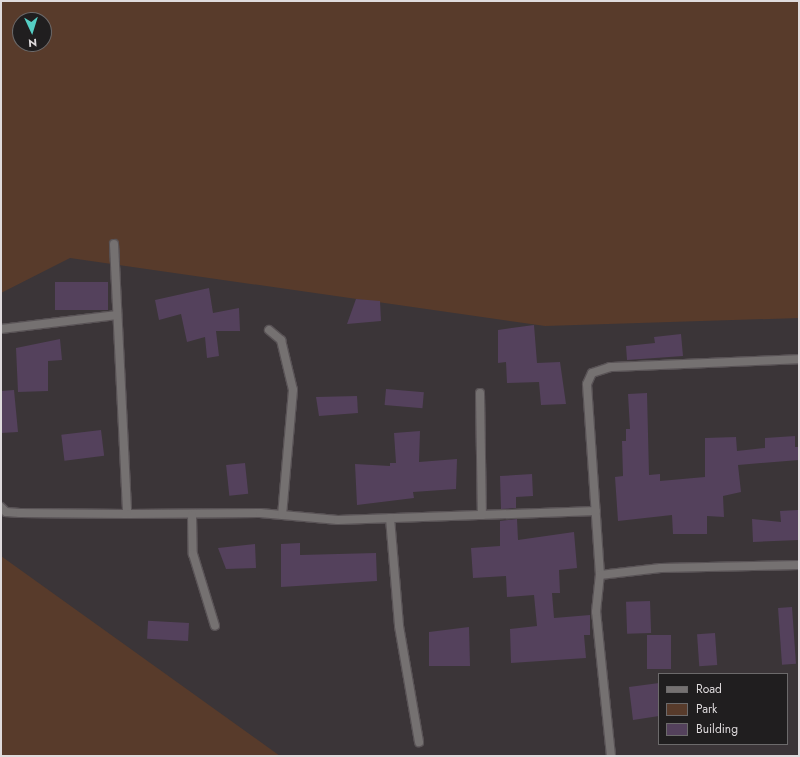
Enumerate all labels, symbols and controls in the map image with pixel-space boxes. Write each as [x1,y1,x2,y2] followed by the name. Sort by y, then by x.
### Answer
[12,12,52,52] north arrow
[28,35,38,51] text: N
[658,673,788,745] legend
[696,680,722,698] text: Road
[696,700,717,718] text: Park
[696,720,738,738] text: Building

